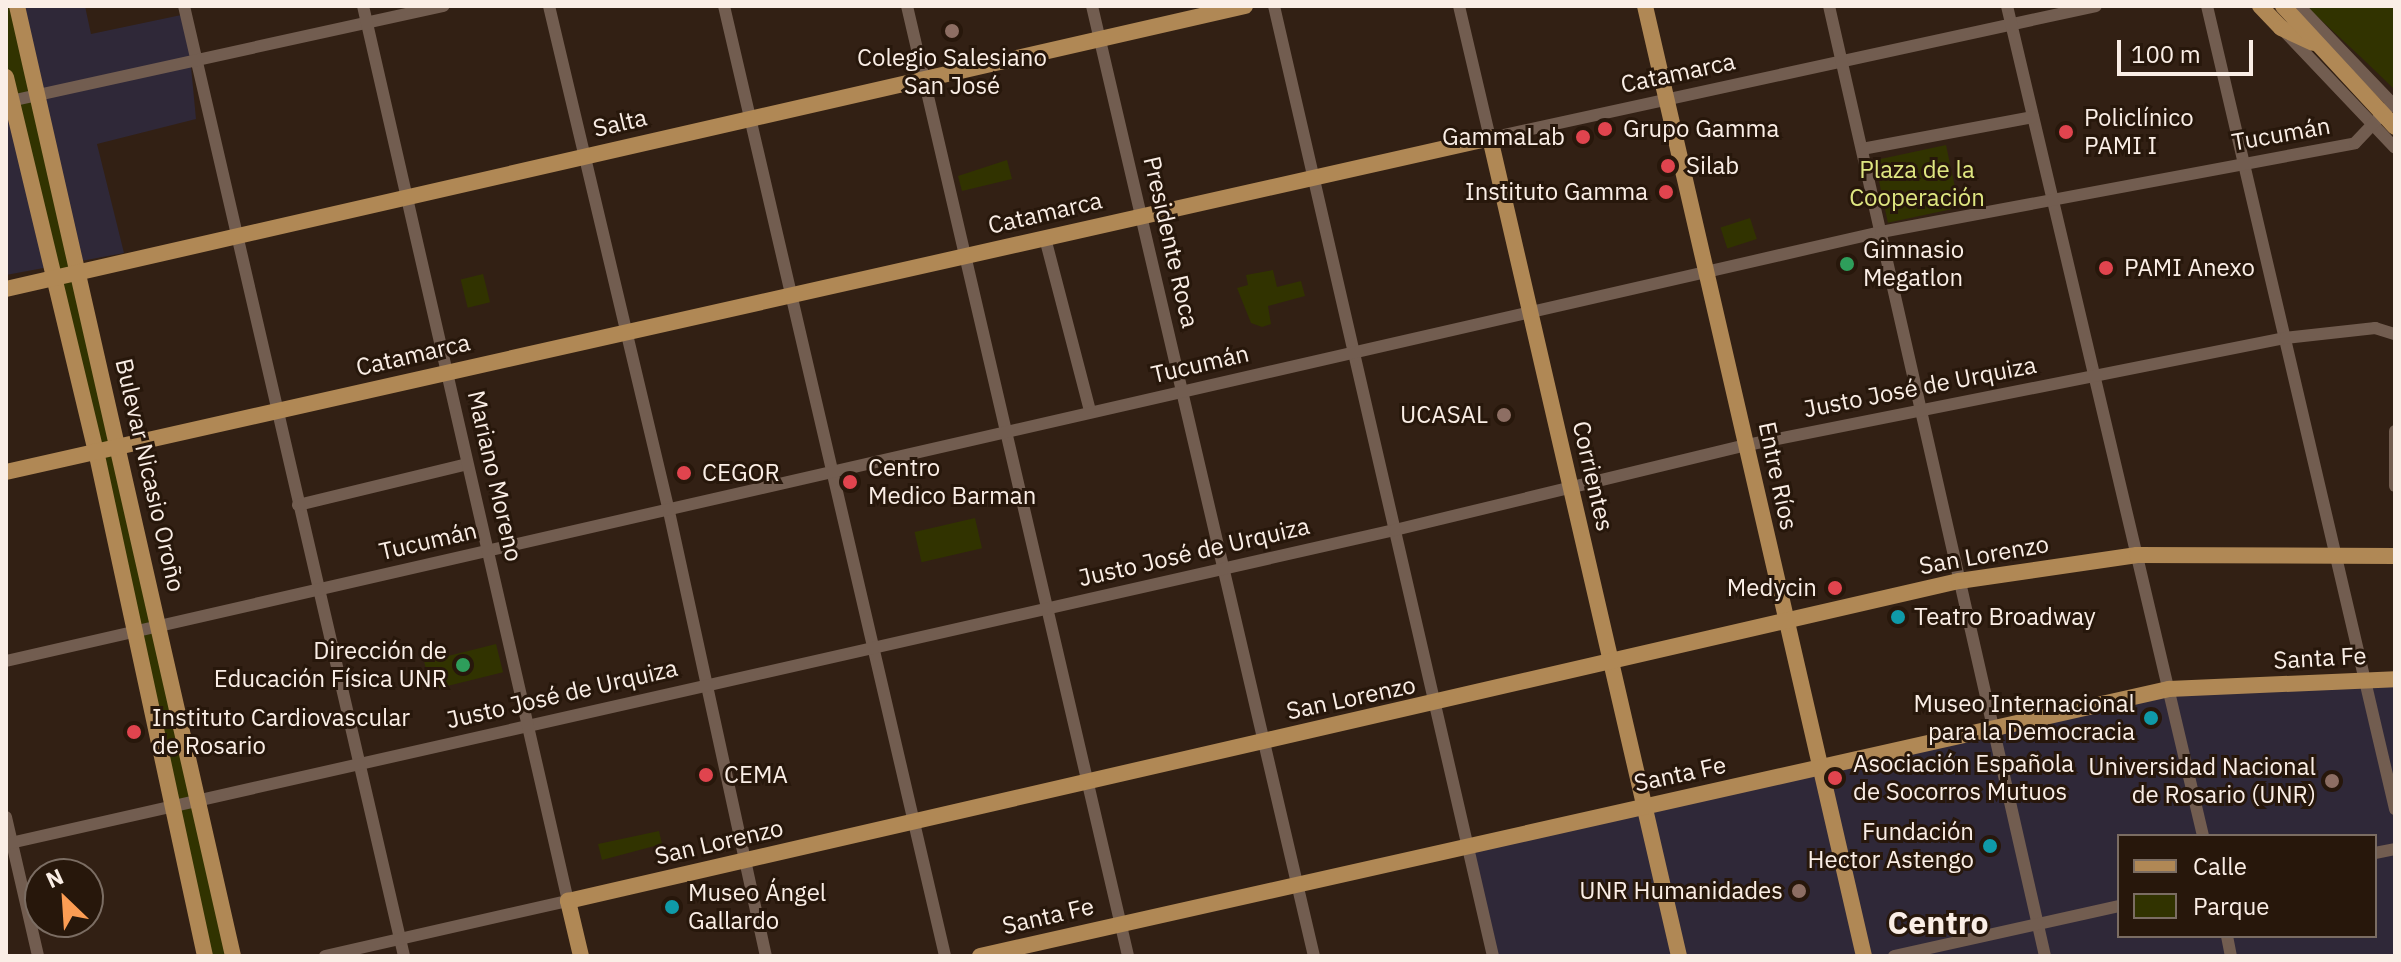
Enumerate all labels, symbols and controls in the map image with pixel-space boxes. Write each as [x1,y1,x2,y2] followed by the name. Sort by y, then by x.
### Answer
[943,22,961,40] marker: Colegio Salesiano San José
[2121,24,2257,74] scale bar
[2131,38,2201,70] text: 100 m
[857,44,1047,100] place label: Colegio Salesiano San José
[1618,47,1738,99] street label: Catamarca
[590,103,650,143] street label: Salta
[2084,104,2194,160] place label: Policlínico PAMI I
[2230,111,2332,157] street label: Tucumán
[1623,115,1779,143] place label: Grupo Gamma
[1594,118,1616,140] marker: Grupo Gamma
[2055,121,2077,143] marker: Policlínico PAMI I
[1442,123,1565,151] place label: GammaLab
[1572,126,1594,148] marker: GammaLab
[1686,152,1739,180] place label: Silab
[1137,153,1205,331] street label: Presidente Roca
[1657,155,1679,177] marker: Silab
[1849,156,1985,212] park label: Plaza de la Cooperación
[1465,178,1648,206] place label: Instituto Gamma
[1655,181,1677,203] marker: Instituto Gamma
[985,186,1105,240] street label: Catamarca
[1863,236,1964,292] place label: Gimnasio Megatlon
[2124,254,2255,282] place label: PAMI Anexo
[1838,255,1856,273] marker: Gimnasio Megatlon
[2095,257,2117,279] marker: PAMI Anexo
[353,328,473,382] street label: Catamarca
[1148,339,1252,389] street label: Tucumán
[1801,350,2039,424] street label: Justo José de Urquiza
[109,356,191,594] street label: Bulevar Nicasio Oroño
[461,388,529,564] street label: Mariano Moreno
[1400,401,1488,429] place label: UCASAL
[1495,406,1513,424] marker: UCASAL
[1566,418,1620,534] street label: Corrientes
[1752,419,1804,533] street label: Entre Ríos
[868,454,1036,510] place label: Centro Medico Barman
[702,459,780,487] place label: CEGOR
[673,462,695,484] marker: CEGOR
[839,471,861,493] marker: Centro Medico Barman
[1076,511,1312,593] street label: Justo José de Urquiza
[376,516,480,566] street label: Tucumán
[1917,529,2051,581] street label: San Lorenzo
[1727,574,1817,602] place label: Medycin
[1824,577,1846,599] marker: Medycin
[1914,603,2096,631] place label: Teatro Broadway
[1889,608,1907,626] marker: Teatro Broadway
[214,637,447,693] place label: Dirección de Educación Física UNR
[2273,641,2367,675] street label: Santa Fe
[444,653,680,735] street label: Justo José de Urquiza
[454,656,472,674] marker: Dirección de Educación Física UNR
[1284,670,1418,726] street label: San Lorenzo
[1913,690,2135,746] place label: Museo Internacional para la Democracia
[152,704,410,760] place label: Instituto Cardiovascular de Rosario
[2142,709,2160,727] marker: Museo Internacional para la Democracia
[123,721,145,743] marker: Instituto Cardiovascular de Rosario
[1631,750,1729,798] street label: Santa Fe
[1853,750,2074,806] place label: Asociación Española de Socorros Mutuos
[2088,753,2316,809] place label: Universidad Nacional de Rosario (UNR)
[724,761,788,789] place label: CEMA
[695,764,717,786] marker: CEMA
[1824,767,1846,789] marker: Asociación Española de Socorros Mutuos
[2323,772,2341,790] marker: Universidad Nacional de Rosario (UNR)
[652,813,786,871] street label: San Lorenzo
[1808,818,1974,874] place label: Fundación Hector Astengo
[2117,834,2377,938] legend
[1981,837,1999,855] marker: Fundación Hector Astengo
[2193,850,2247,882] text: Calle
[24,858,104,938] north arrow
[41,861,68,894] text: N
[1579,877,1783,905] place label: UNR Humanidades
[688,879,826,935] place label: Museo Ángel Gallardo
[1790,882,1808,900] marker: UNR Humanidades
[2193,890,2270,922] text: Parque
[999,891,1097,941] street label: Santa Fe
[663,898,681,916] marker: Museo Ángel Gallardo
[1888,903,1988,941] district label: Centro

